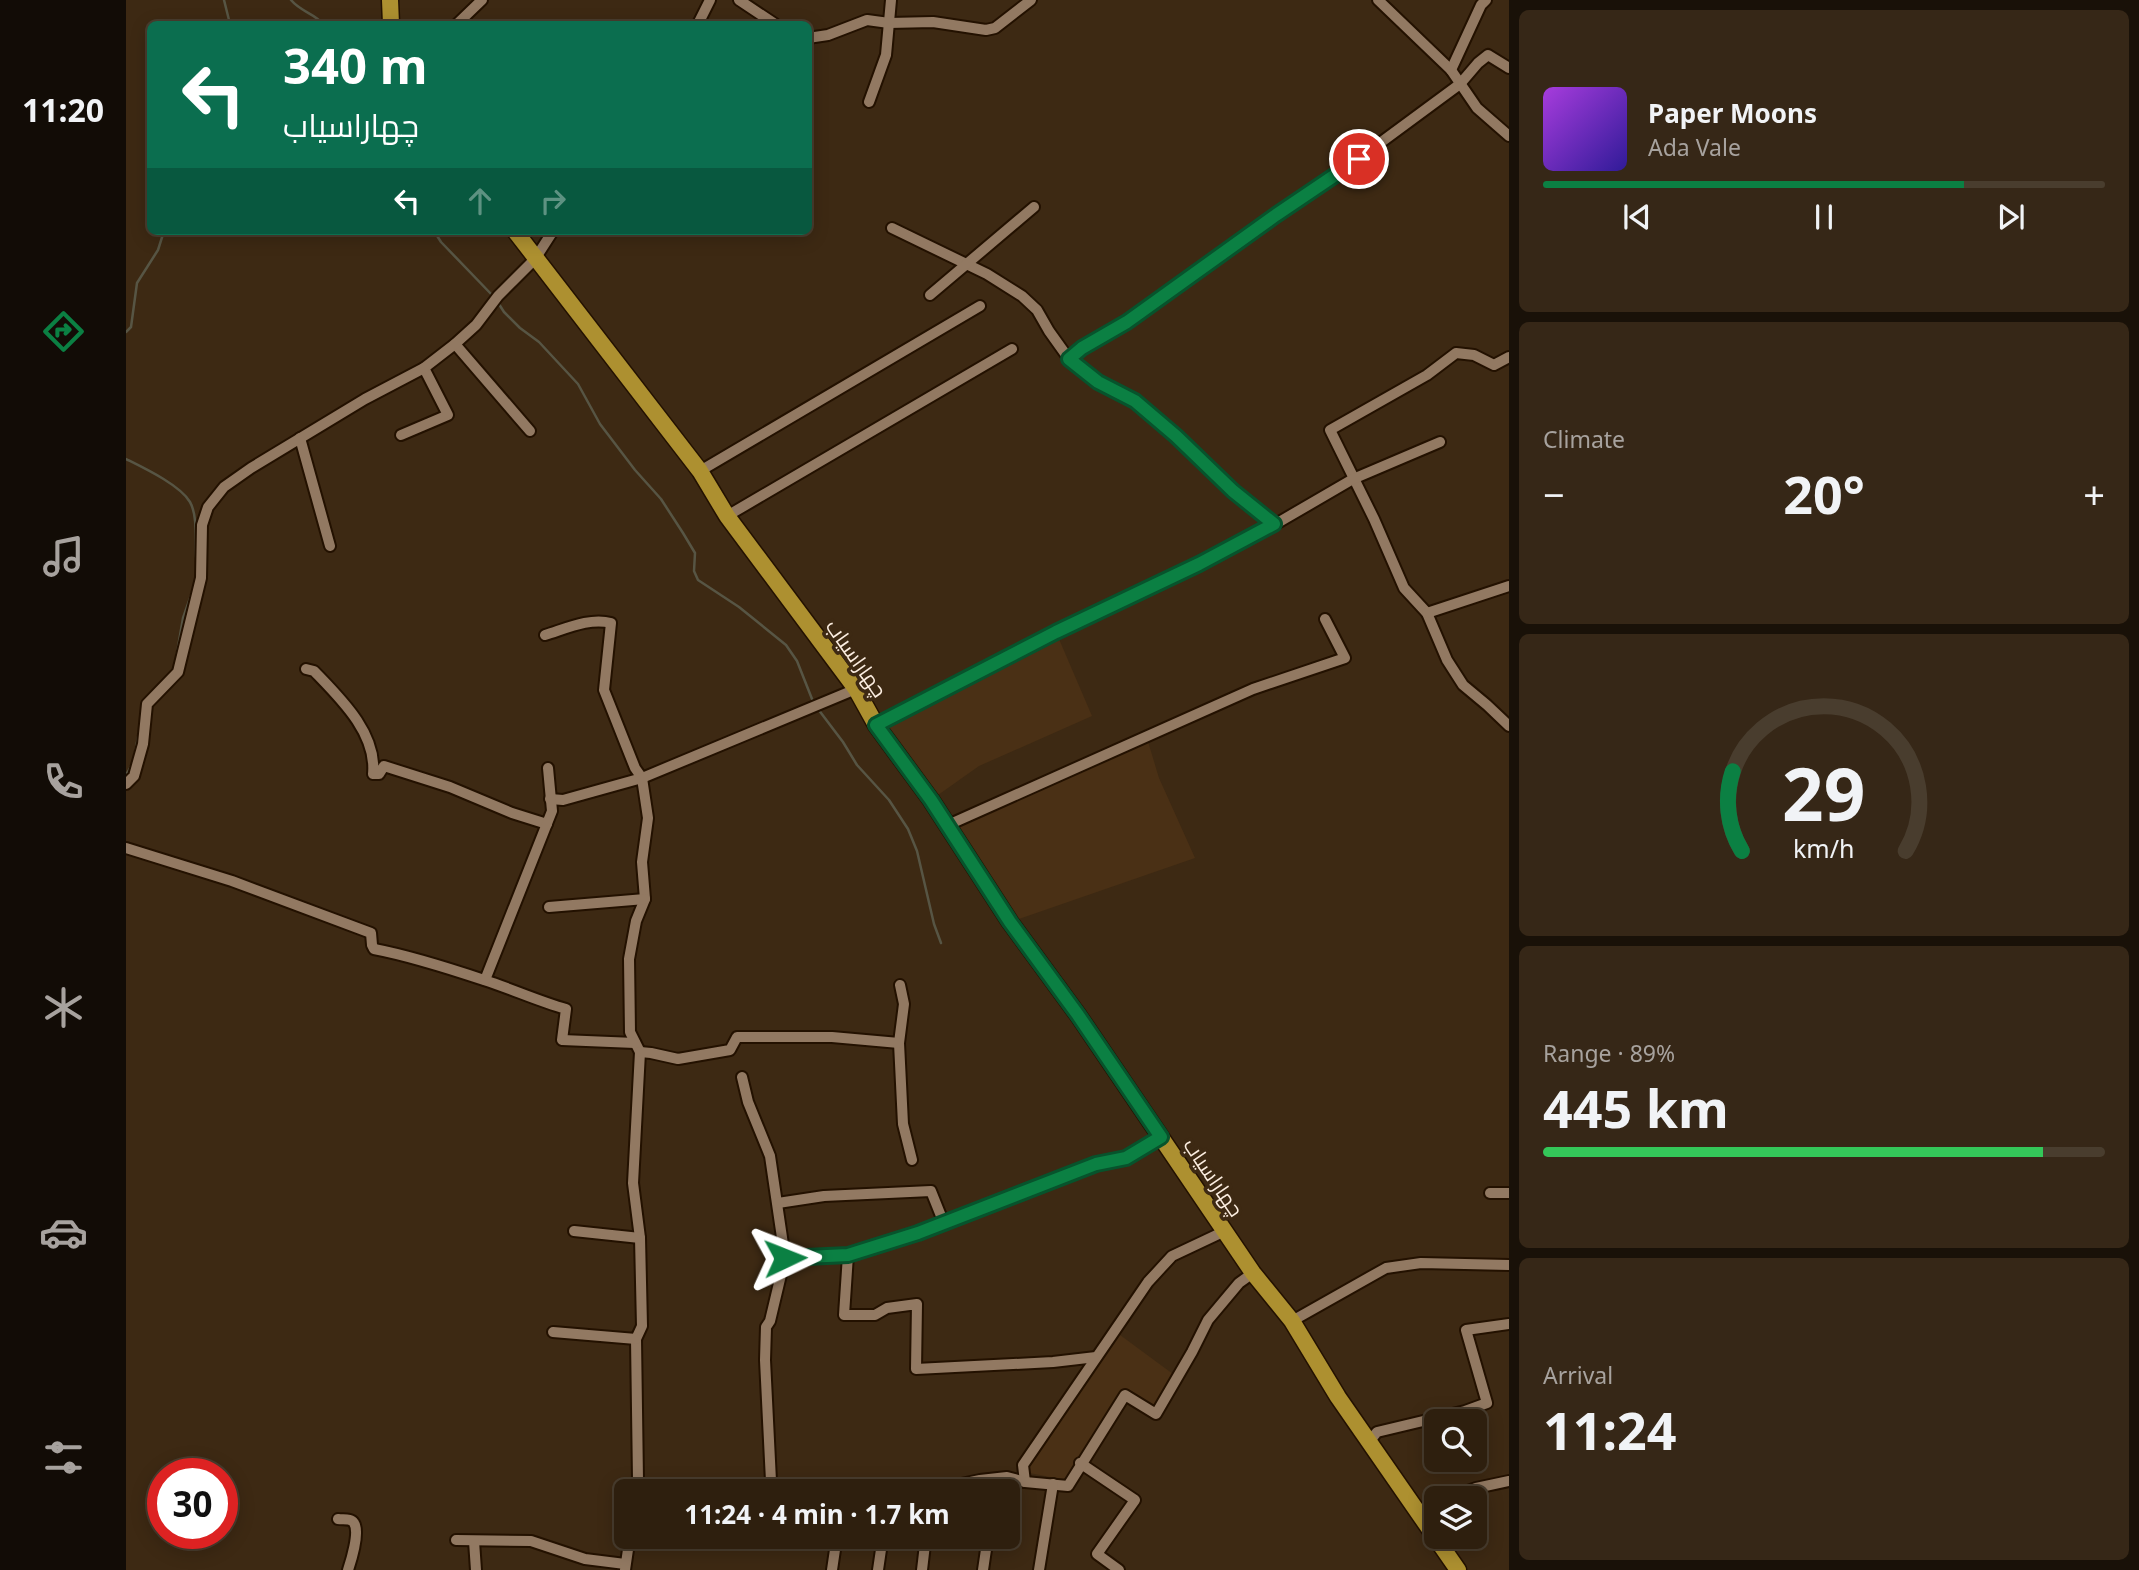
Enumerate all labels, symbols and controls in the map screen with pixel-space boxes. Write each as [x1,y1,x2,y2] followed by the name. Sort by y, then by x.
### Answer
[283,32,428,98] text: 340 m
[168,49,259,140] icon: left
[22,88,104,131] text: 11:20
[1648,95,1817,131] text: Paper Moons
[283,103,419,146] text: چهاراسیاب
[1329,129,1389,189] pin
[1648,131,1741,163] text: Ada Vale
[1340,140,1378,178] icon: arrive
[388,182,426,220] icon: left
[461,182,499,220] icon: ahead
[534,182,572,220] icon: right
[1618,198,1656,236] icon: previous
[1805,198,1843,236] icon: pause
[1992,198,2030,236] icon: next
[39,307,88,356] icon: directions
[1543,423,1625,455] text: Climate
[1783,458,1865,529] text: 20°
[1543,468,1565,520] text: −
[2083,468,2105,520] text: +
[39,532,88,581] icon: music
[819,613,894,703] street label: چهاراسیاب
[1782,743,1866,842] text: 29
[39,757,88,806] icon: phone
[1793,831,1855,865] text: km/h
[39,983,88,1032] icon: climate
[1543,1037,1675,1069] text: Range · 89%
[1543,1072,1729,1143] text: 445 km
[1177,1132,1251,1222] street label: چهاراسیاب
[39,1208,88,1257] icon: car
[748,1221,822,1295] position arrow
[1543,1359,1613,1391] text: Arrival
[1543,1394,1677,1465] text: 11:24
[1424,1409,1487,1549] map controls
[1424,1409,1487,1472] button: search
[39,1433,88,1482] icon: filters
[147,1458,238,1549] speed limit sign: 30
[1424,1486,1487,1549] button: layers
[684,1496,950,1532] text: 11:24 · 4 min · 1.7 km

